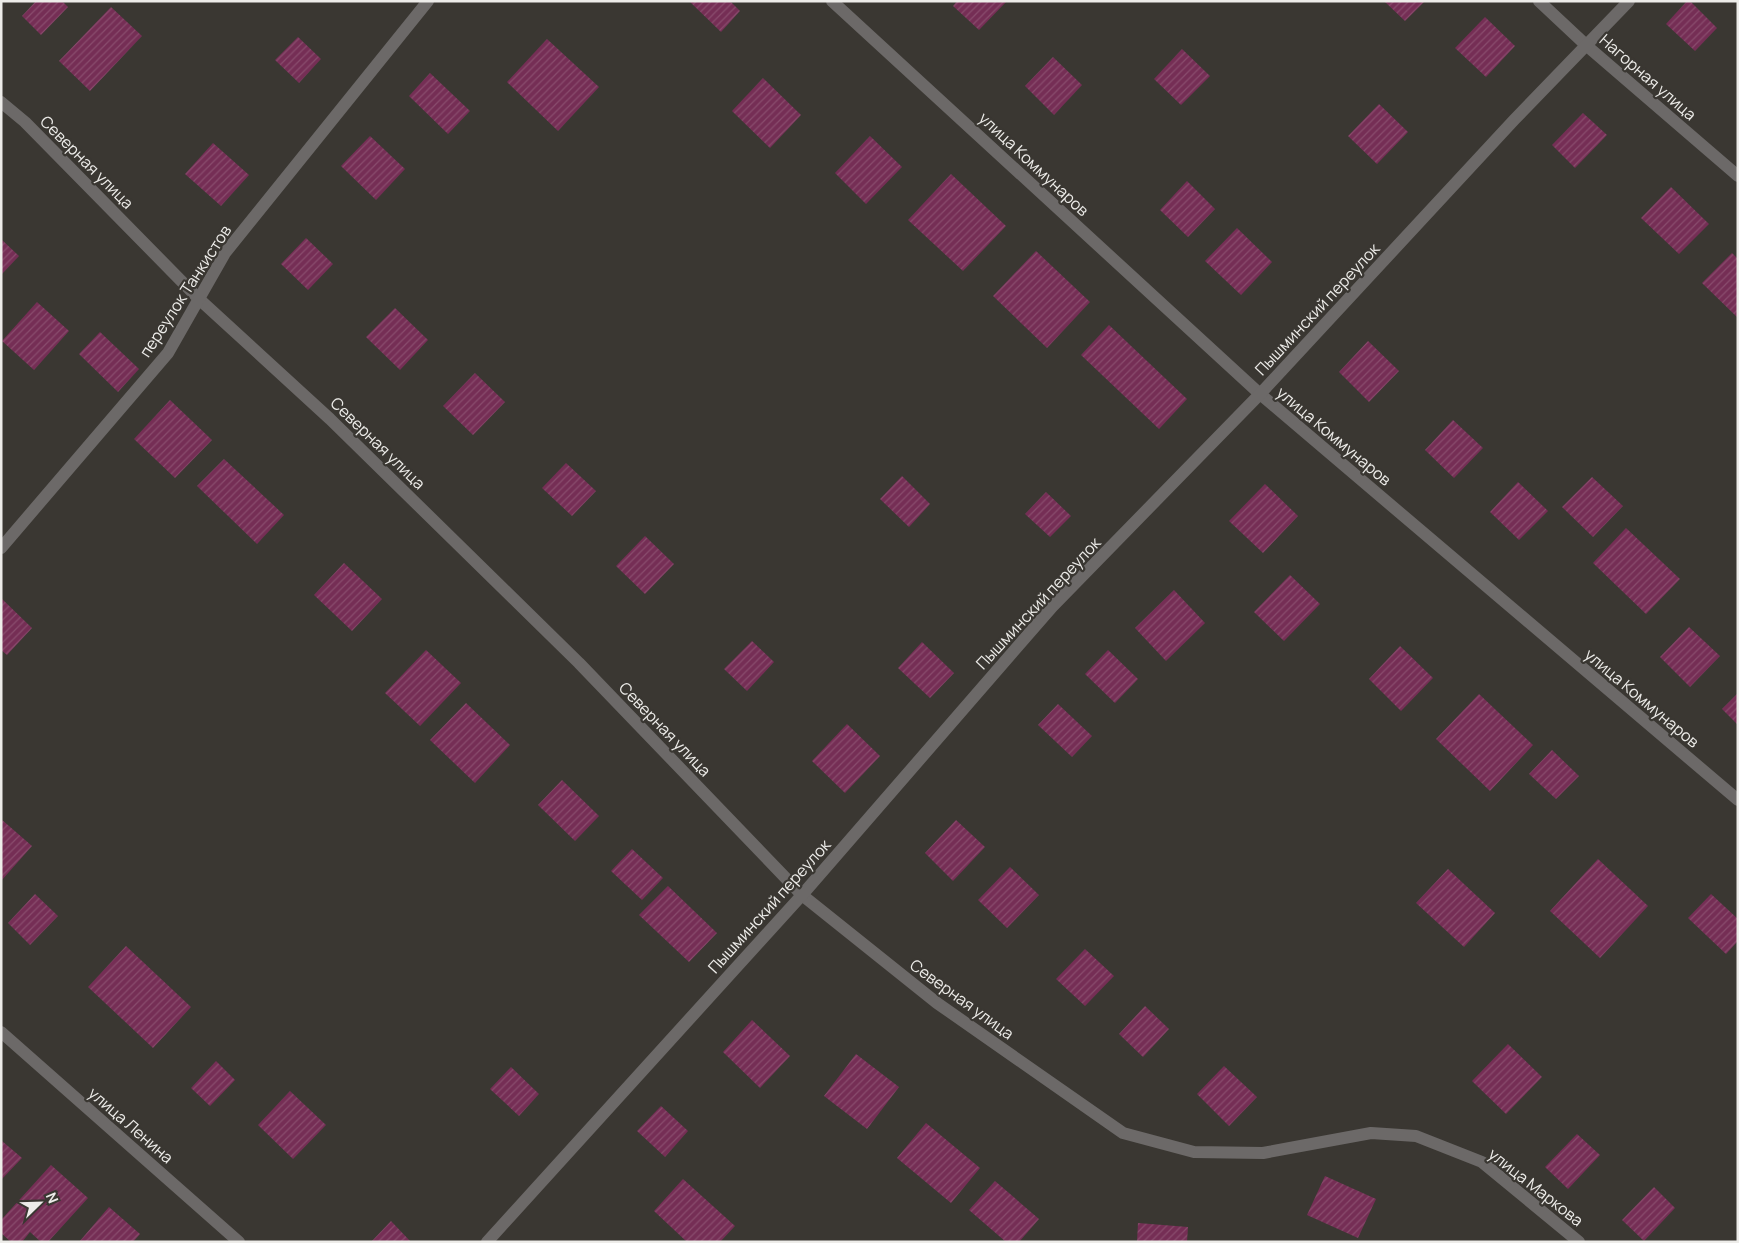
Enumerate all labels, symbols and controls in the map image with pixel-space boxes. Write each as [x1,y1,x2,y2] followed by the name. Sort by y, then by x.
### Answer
[1595,29,1701,125] street label: Нагорная улица
[974,107,1094,221] street label: улица Коммунаров
[35,110,139,214] street label: Северная улица
[134,220,236,361] street label: переулок Танкистов
[1250,237,1385,380] street label: Пышминский переулок
[1272,382,1396,491] street label: улица Коммунаров
[326,392,430,494] street label: Северная улица
[971,531,1106,674] street label: Пышминский переулок
[1580,644,1704,753] street label: улица Коммунаров
[614,677,716,781] street label: Северная улица
[703,833,836,978] street label: Пышминский переулок
[905,954,1019,1044] street label: Северная улица
[84,1082,178,1168] street label: улица Ленина
[1484,1143,1588,1231] street label: улица Маркова
[15,1178,65,1228] north arrow
[42,1189,63,1206] text: N

